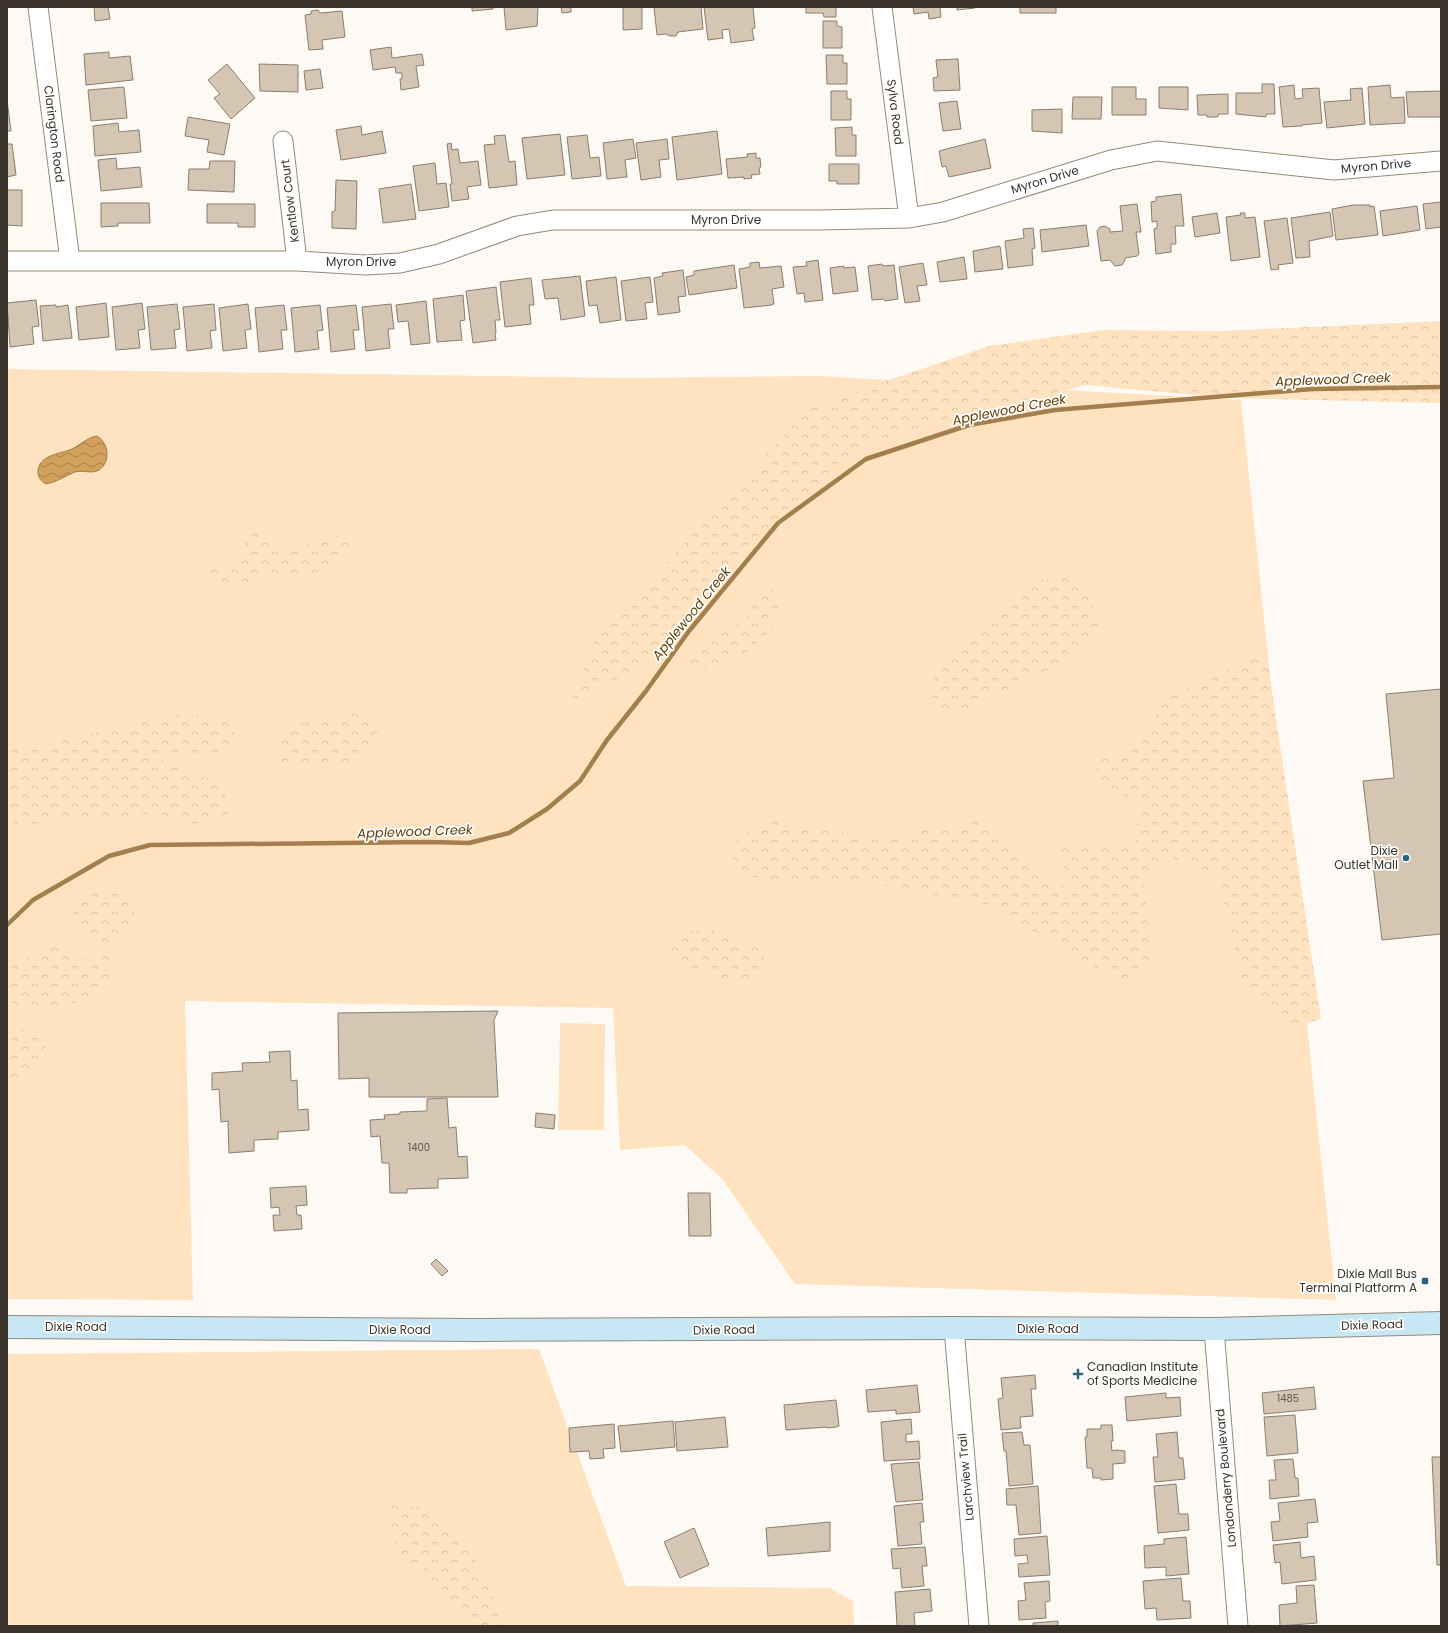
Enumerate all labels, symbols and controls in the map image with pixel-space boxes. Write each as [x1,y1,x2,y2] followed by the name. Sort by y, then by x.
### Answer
[883,78,908,146] street label: Sylva Road
[40,84,69,183] street label: Clarington Road
[1340,154,1412,177] street label: Myron Drive
[276,158,303,244] street label: Kentlow Court
[1009,161,1081,198] street label: Myron Drive
[691,211,761,228] street label: Myron Drive
[326,253,396,270] street label: Myron Drive
[1274,368,1392,391] water label: Applewood Creek
[950,389,1069,430] water label: Applewood Creek
[647,562,736,665] water label: Applewood Creek
[356,820,474,843] water label: Applewood Creek
[1334,842,1398,873] place label: Dixie Outlet Mall
[1401,853,1411,863] marker: Dixie Outlet Mall
[408,1140,430,1155] house number: 1400
[1299,1265,1417,1296] place label: Dixie Mall Bus Terminal Platform A
[1420,1276,1430,1286] marker: Dixie Mall Bus Terminal Platform A
[1341,1315,1403,1334] street label: Dixie Road
[45,1318,107,1335] street label: Dixie Road
[693,1320,755,1339] street label: Dixie Road
[1017,1320,1079,1337] street label: Dixie Road
[369,1321,431,1338] street label: Dixie Road
[1087,1358,1198,1389] place label: Canadian Institute of Sports Medicine
[1072,1368,1084,1380] marker: Canadian Institute of Sports Medicine
[1277,1391,1299,1406] house number: 1485
[1211,1408,1240,1548] street label: Londonderry Boulevard
[953,1432,978,1522] street label: Larchview Trail

